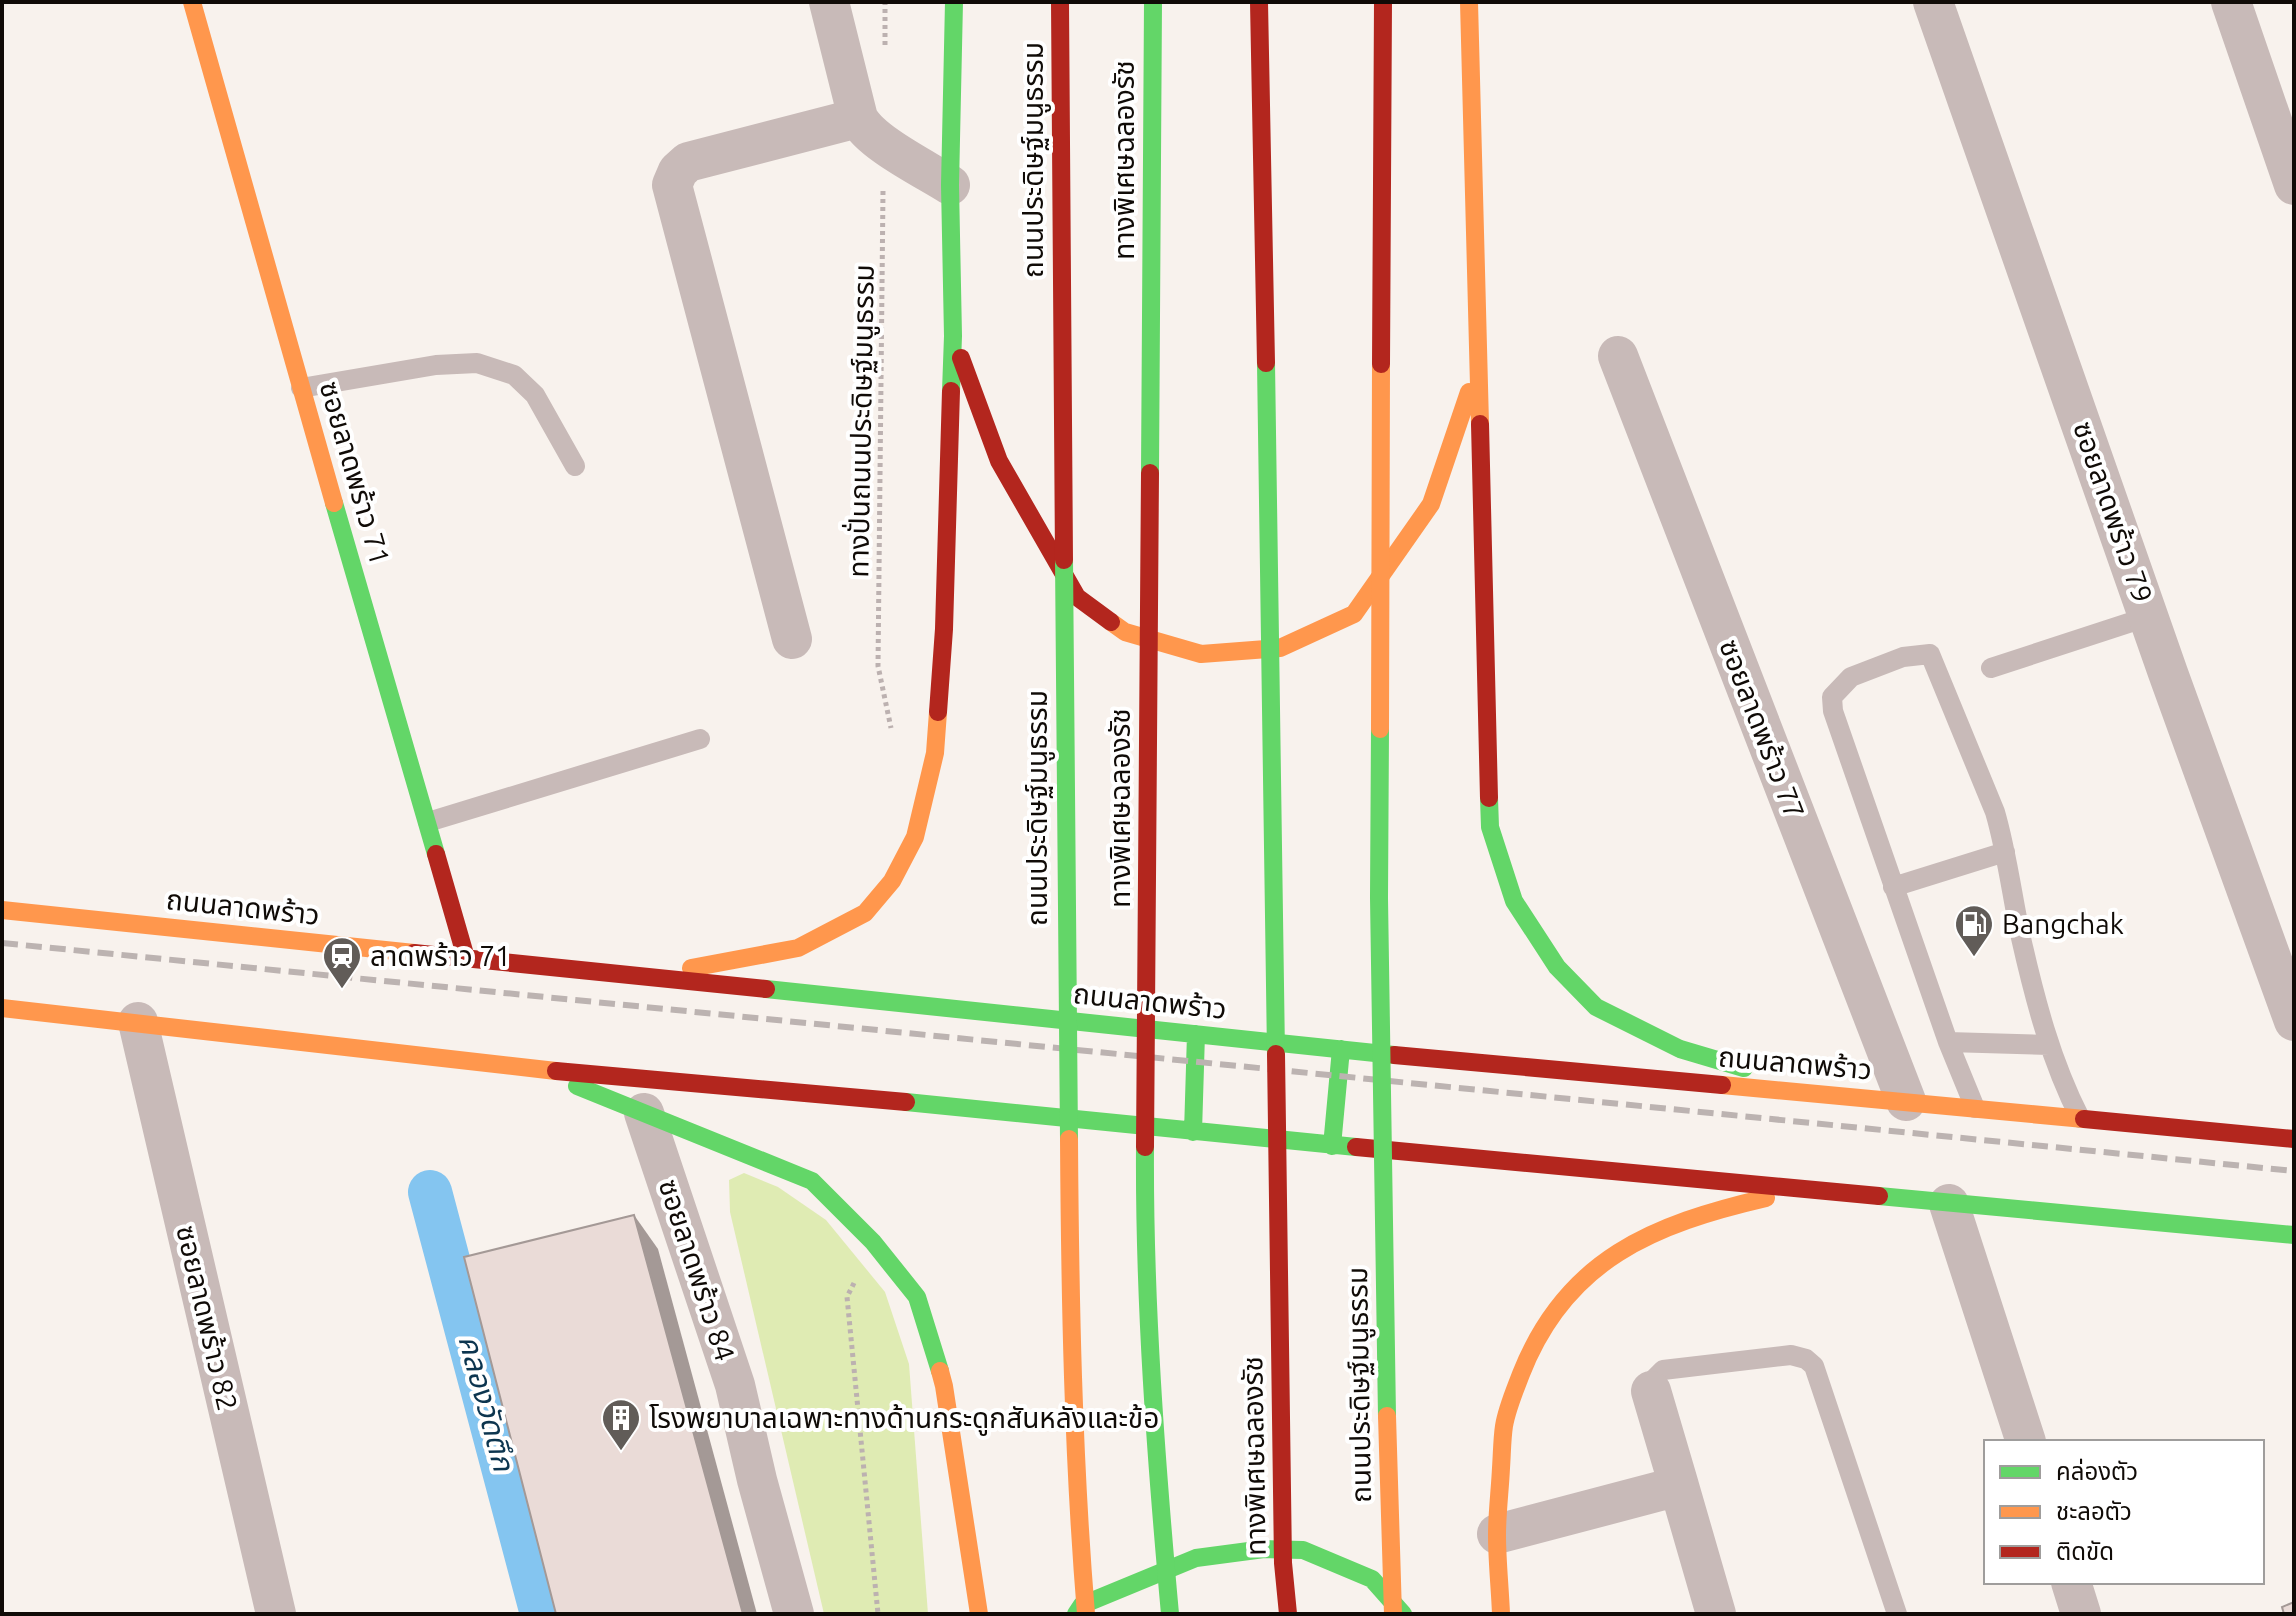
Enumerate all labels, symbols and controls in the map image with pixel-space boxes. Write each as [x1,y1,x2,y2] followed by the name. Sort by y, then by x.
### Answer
[1017,42,1051,278] street label: ถนนประดิษฐ์มนูธรรม
[1108,60,1139,260] street label: ทางพิเศษฉลองรัช
[840,264,882,578] street label: ทางปั่นถนนประดิษฐ์มนูธรรม
[315,378,396,568] street label: ซอยลาดพร้าว 71
[2068,417,2159,606] street label: ซอยลาดพร้าว 79
[1714,635,1811,823] street label: ซอยลาดพร้าว 77
[1021,690,1055,926] street label: ถนนประดิษฐ์มนูธรรม
[1104,708,1135,908] street label: ทางพิเศษฉลองรัช
[165,883,321,930] street label: ถนนลาดพร้าว
[1953,903,1995,958] fuel station icon: Bangchak
[2002,908,2124,939] place label: Bangchak
[321,935,363,990] station icon: ลาดพร้าว 71
[370,940,511,971] place label: ลาดพร้าว 71
[1072,977,1228,1024] street label: ถนนลาดพร้าว
[1717,1040,1873,1085] street label: ถนนลาดพร้าว
[654,1175,741,1365] street label: ซอยลาดพร้าว 84
[171,1222,244,1414] street label: ซอยลาดพร้าว 82
[1341,1267,1379,1503] street label: ถนนประดิษฐ์มนูธรรม
[453,1331,522,1475] water label: คลองวัดตึก
[1236,1356,1271,1556] street label: ทางพิเศษฉลองรัช
[600,1397,642,1452] building icon: โรงพยาบาลเฉพาะทางด้านกระดูกสันหลังและข้อ
[649,1402,1159,1436] place label: โรงพยาบาลเฉพาะทางด้านกระดูกสันหลังและข้อ
[1984,1440,2264,1584] legend
[2056,1458,2138,1485] text: คล่องตัว
[2056,1498,2132,1525] text: ชะลอตัว
[2056,1538,2114,1565] text: ติดขัด

